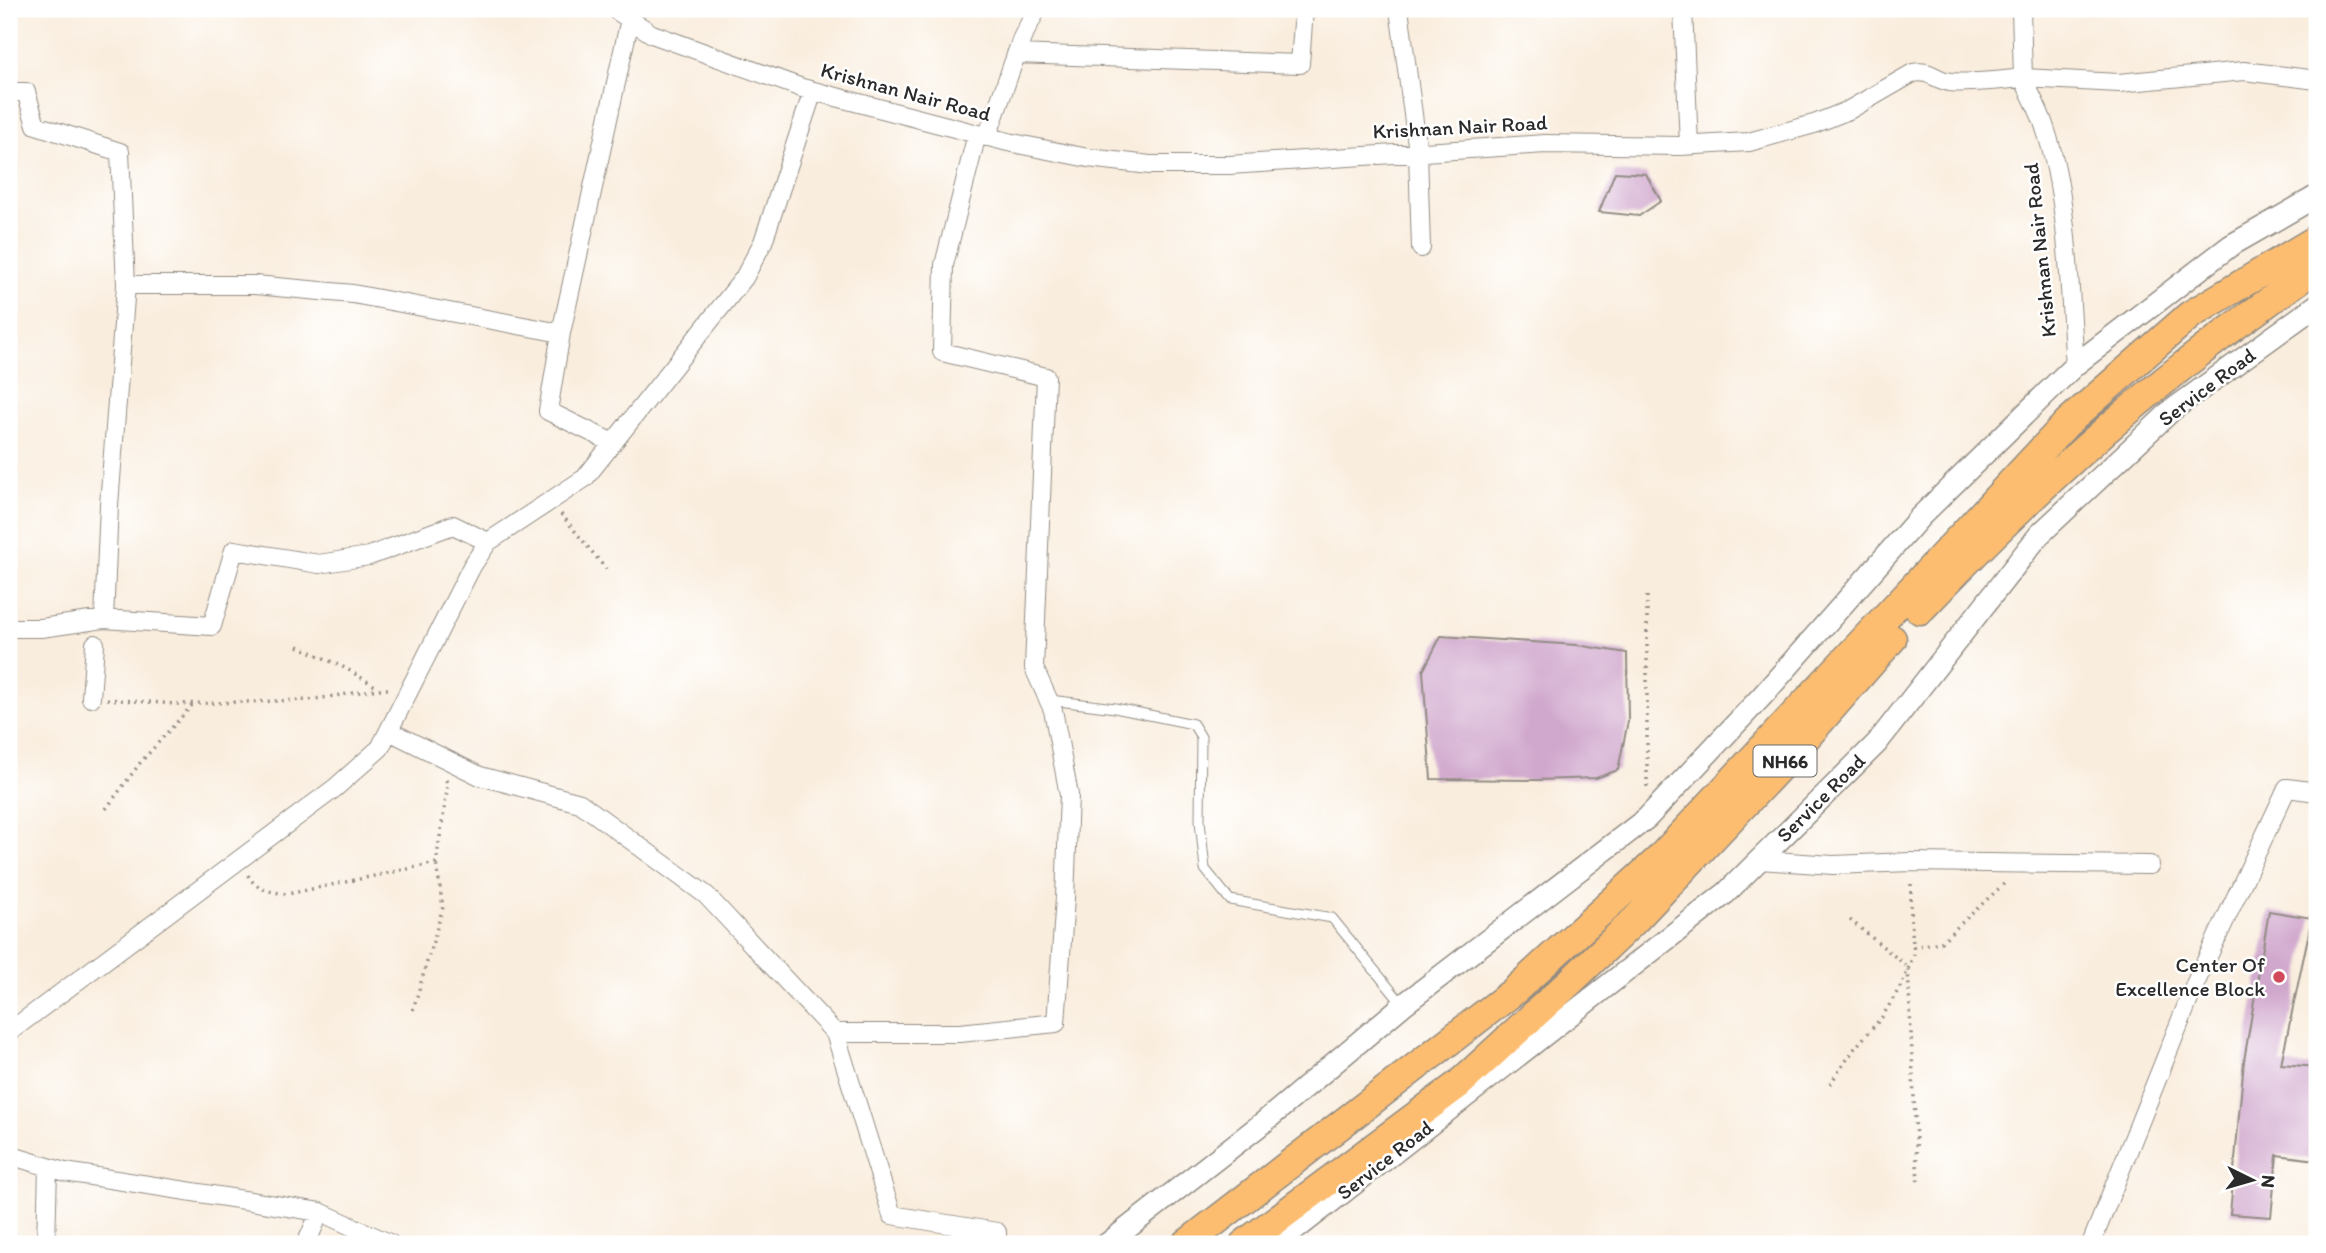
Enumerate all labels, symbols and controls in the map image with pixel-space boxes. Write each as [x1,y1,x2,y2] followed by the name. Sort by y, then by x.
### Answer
[818,57,994,126] street label: Krishnan Nair Road
[1372,109,1549,144] street label: Krishnan Nair Road
[2018,161,2061,338] street label: Krishnan Nair Road
[2153,342,2261,431] street label: Service Road
[1754,746,1816,776] road number: NH66
[1771,748,1870,847] street label: Service Road
[2115,952,2265,1001] place label: Center Of Excellence Block
[2271,969,2287,985] marker: Center Of Excellence Block
[1332,1114,1438,1205] street label: Service Road
[2218,1144,2288,1214] north arrow
[2256,1174,2280,1189] text: N

